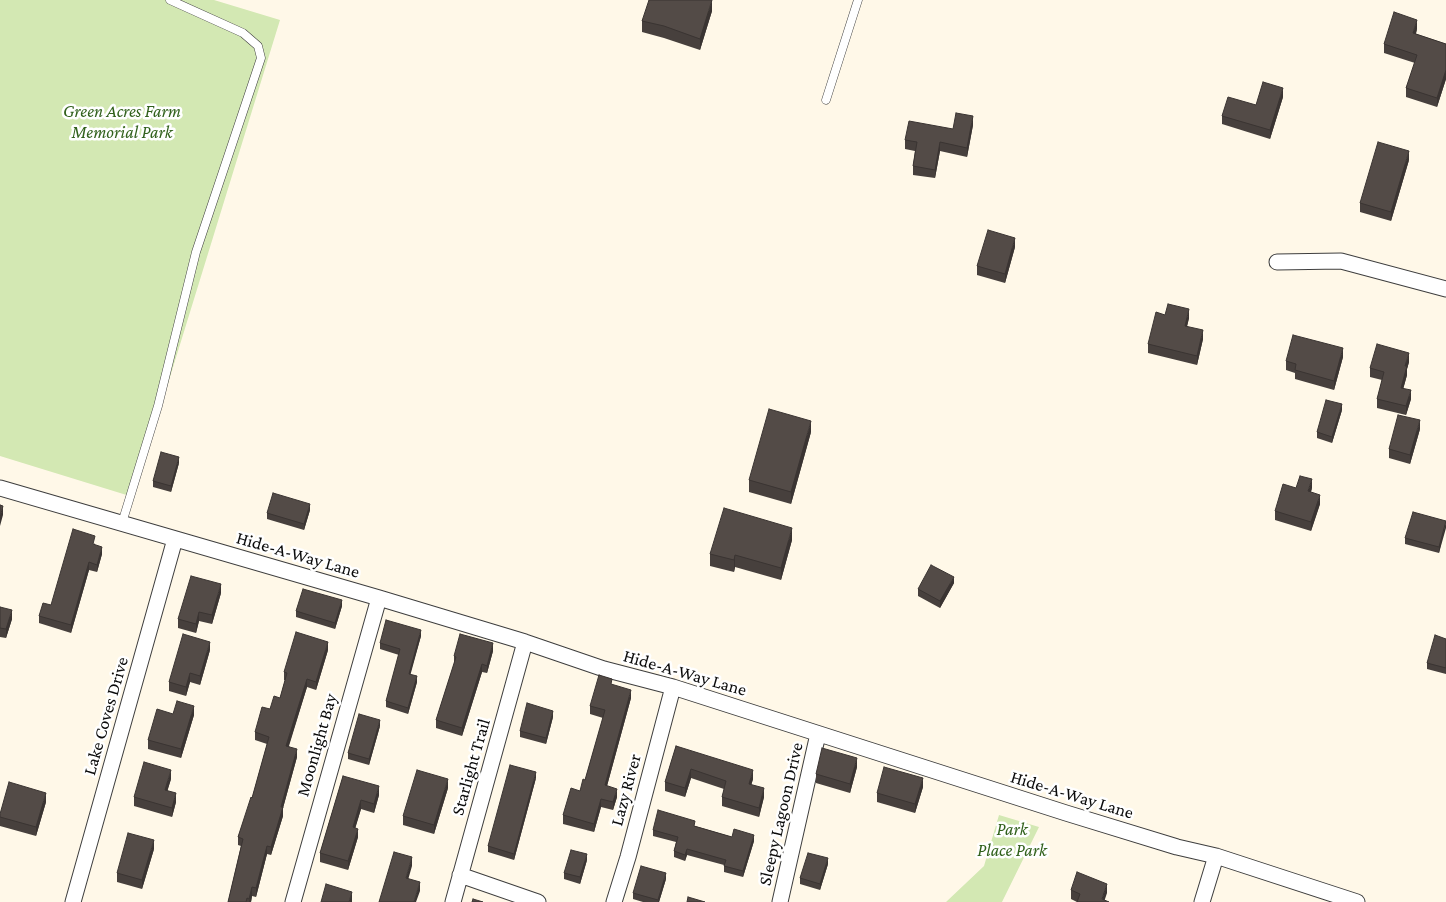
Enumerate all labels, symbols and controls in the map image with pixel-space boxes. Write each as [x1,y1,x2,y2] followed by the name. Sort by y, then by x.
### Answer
[63,100,181,142] park label: Green Acres Farm Memorial Park
[234,527,362,583] street label: Hide-A-Way Lane
[621,645,749,701] street label: Hide-A-Way Lane
[79,654,133,778] street label: Lake Coves Drive
[292,691,342,799] street label: Moonlight Bay
[447,716,495,818] street label: Starlight Trail
[754,740,808,888] street label: Sleepy Lagoon Drive
[606,752,646,828] street label: Lazy River
[1008,766,1136,824] street label: Hide-A-Way Lane
[977,818,1047,861] park label: Park Place Park

